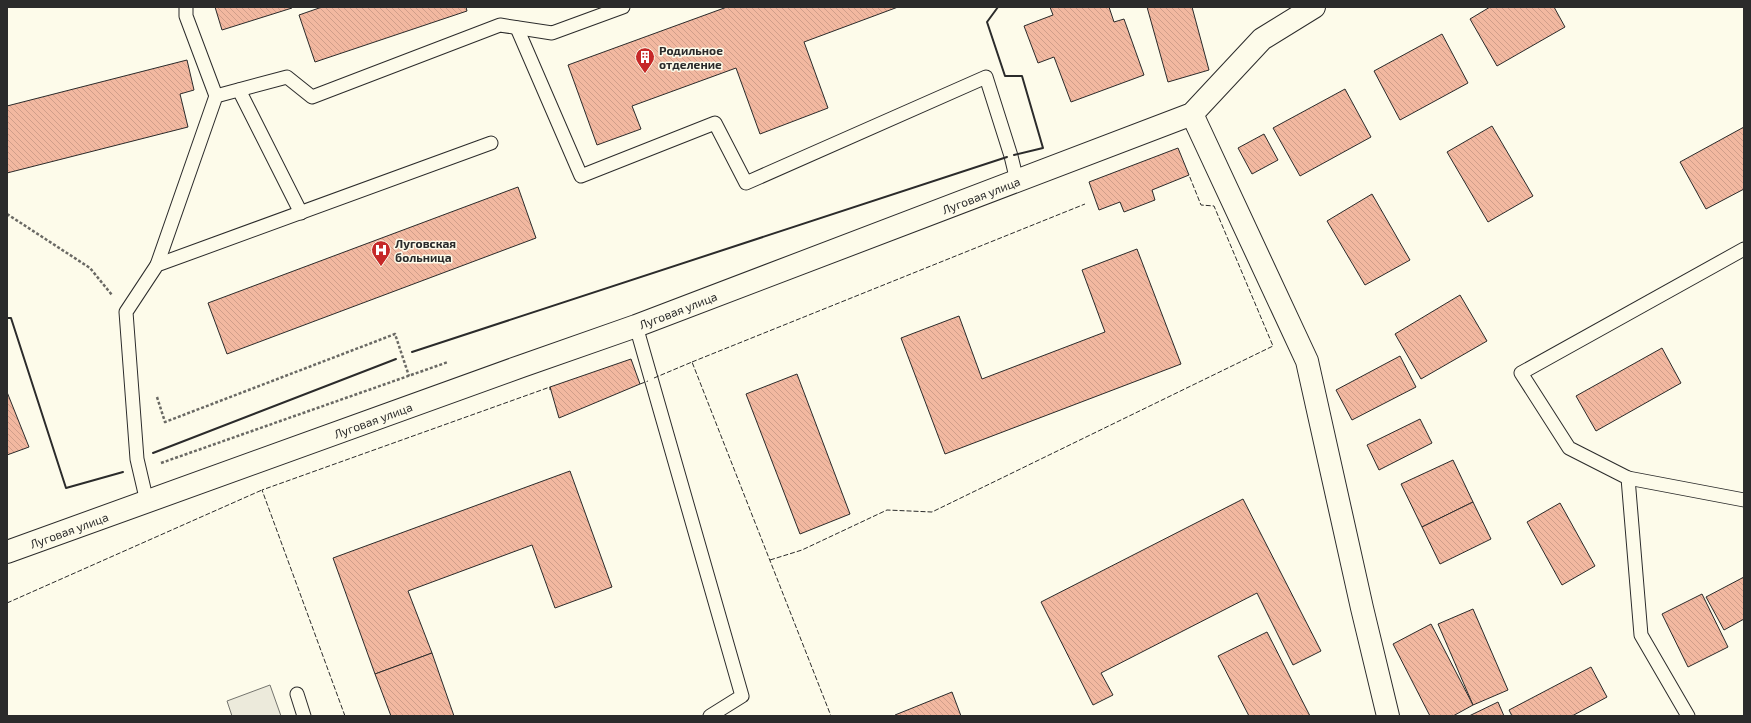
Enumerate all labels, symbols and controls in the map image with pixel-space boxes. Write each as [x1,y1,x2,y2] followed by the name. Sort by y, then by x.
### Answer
[659,43,723,71] place label: Родильное отделение
[634,46,656,74] building icon: Родильное отделение
[940,174,1022,217] street label: Луговая улица
[395,236,456,264] place label: Луговская больница
[370,239,392,267] hospital icon: Луговская больница
[637,289,719,332] street label: Луговая улица
[332,399,414,442] street label: Луговая улица
[28,509,110,552] street label: Луговая улица

